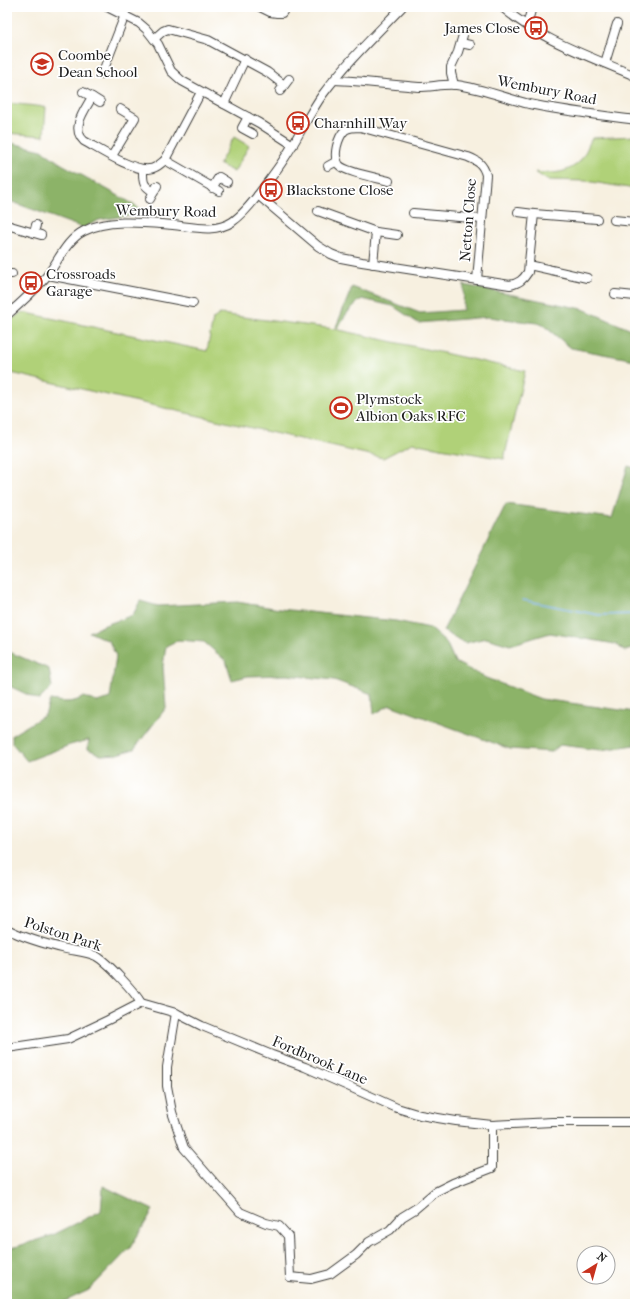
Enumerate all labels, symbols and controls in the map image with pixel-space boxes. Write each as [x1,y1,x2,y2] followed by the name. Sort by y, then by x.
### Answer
[523,15,549,41] bus stop icon: James Close
[443,19,521,37] place label: James Close
[58,46,138,81] place label: Coombe Dean School
[29,51,55,77] school or university icon: Coombe Dean School
[495,71,599,109] street label: Wembury Road
[285,110,311,136] bus stop icon: Charnhill Way
[314,114,408,132] place label: Charnhill Way
[258,177,284,203] bus stop icon: Blackstone Close
[456,177,480,262] street label: Netton Close
[286,181,394,199] place label: Blackstone Close
[114,201,217,221] street label: Wembury Road
[46,265,116,300] place label: Crossroads Garage
[18,270,44,296] bus stop icon: Crossroads Garage
[355,390,466,425] place label: Plymstock Albion Oaks RFC
[328,395,354,421] sports icon: Plymstock Albion Oaks RFC
[22,913,104,955] street label: Polston Park
[270,1032,371,1088] street label: Fordbrook Lane
[576,1245,616,1285] north arrow
[594,1250,609,1266] text: N

